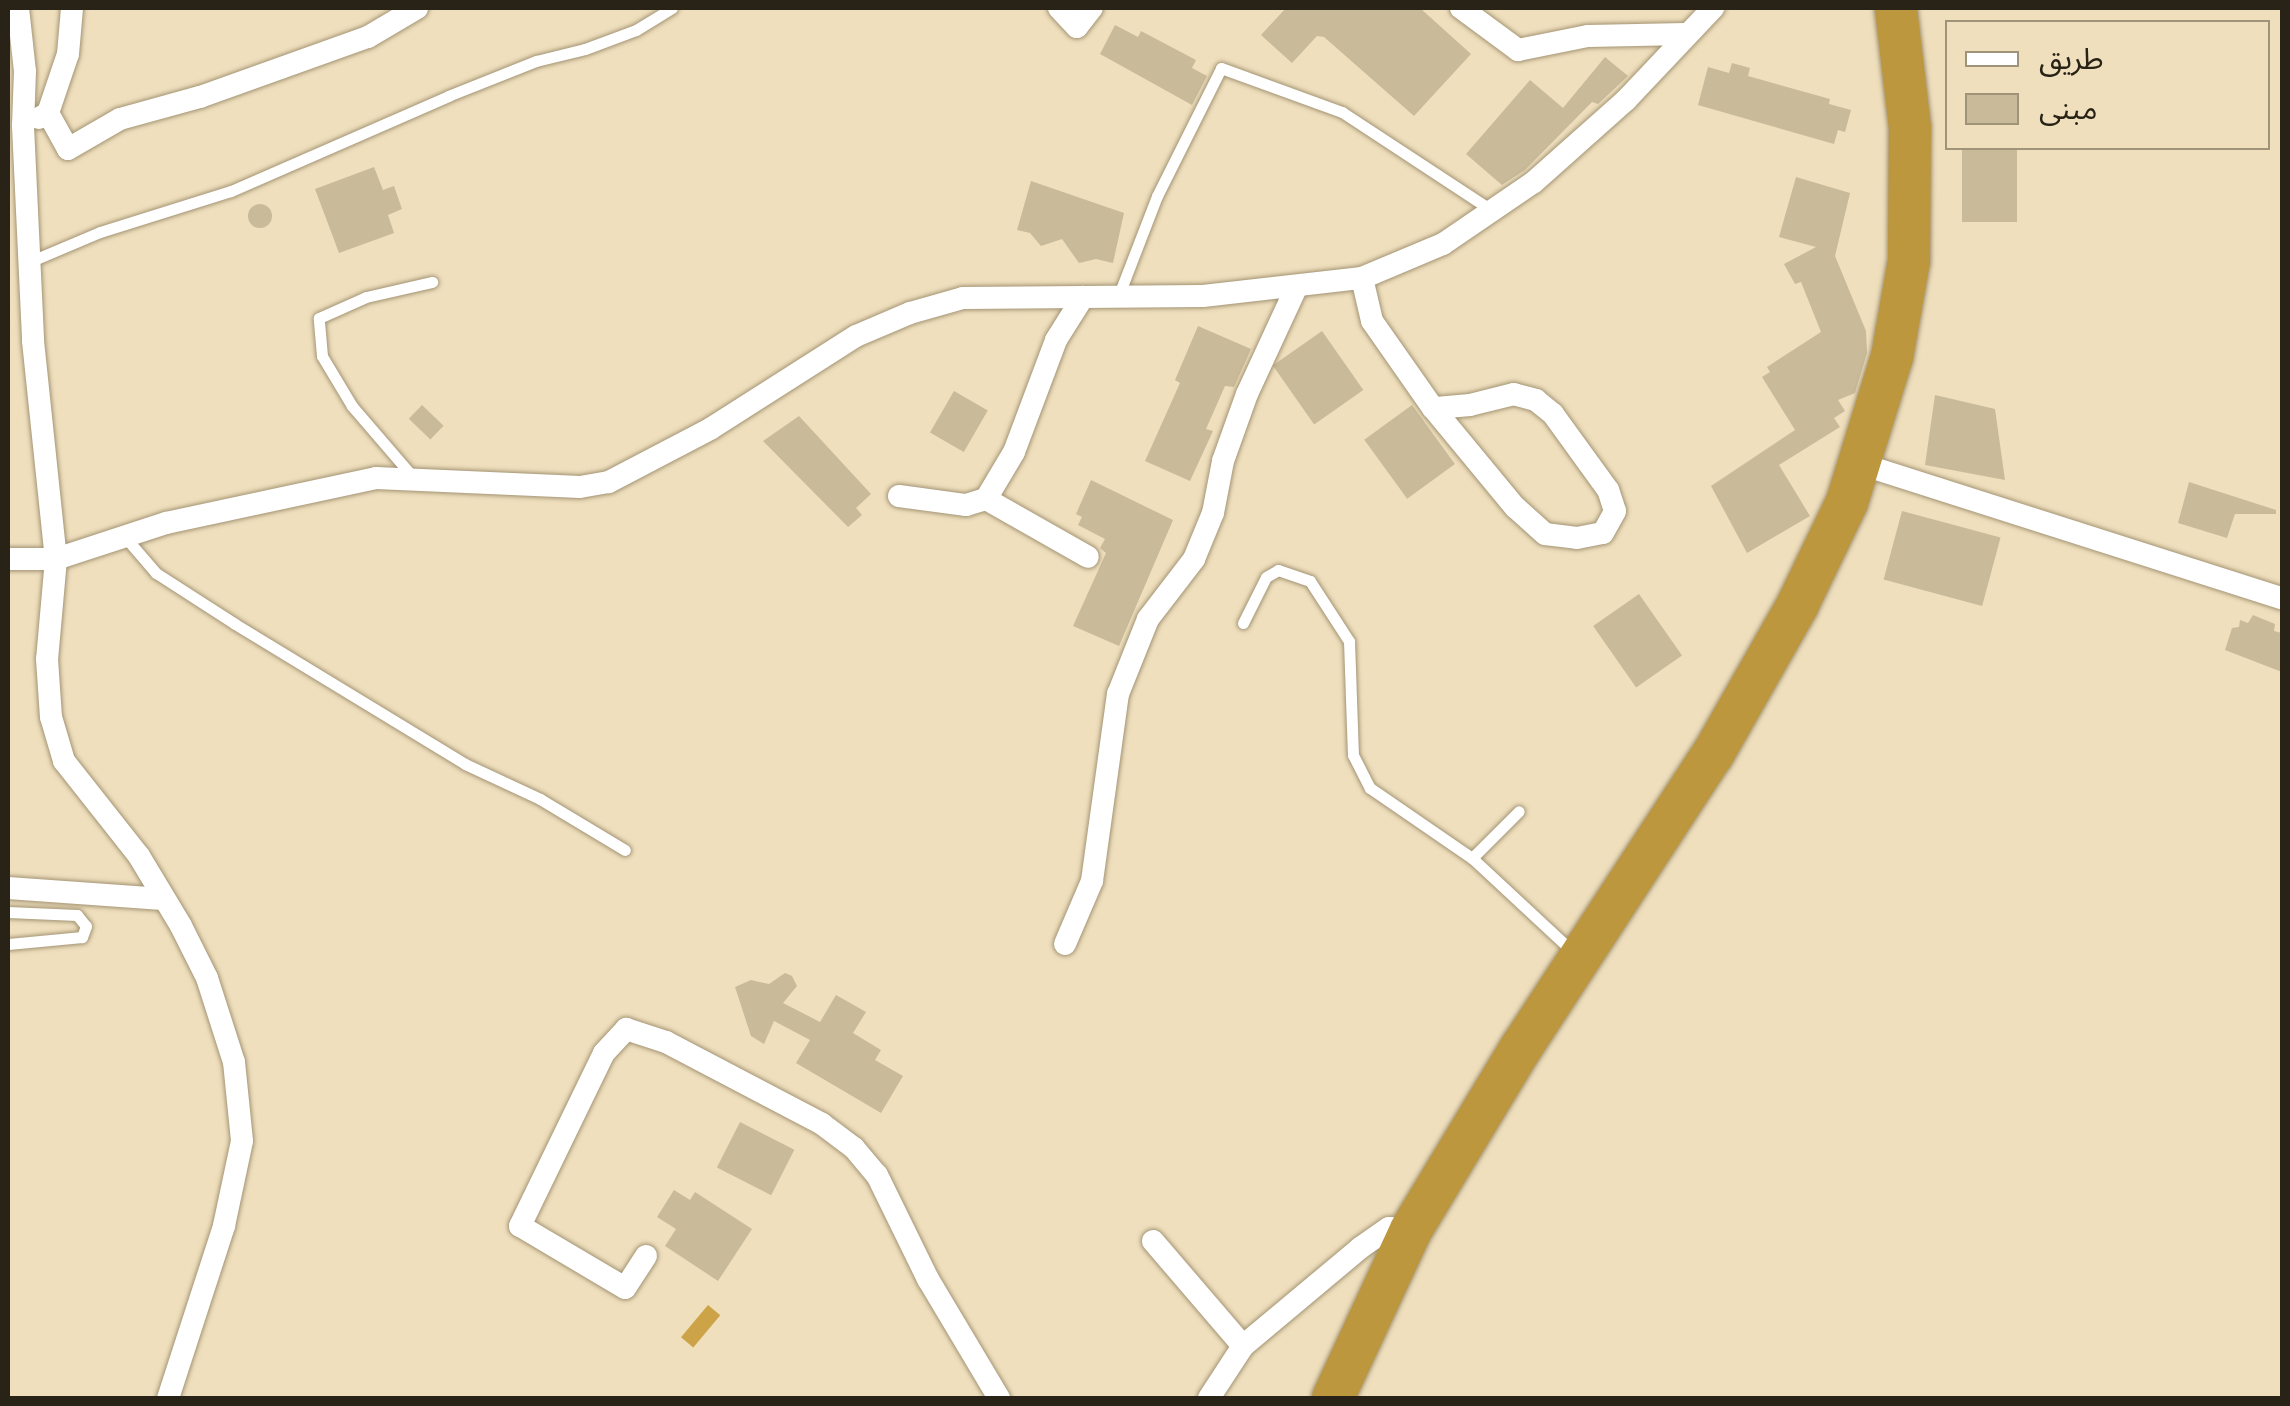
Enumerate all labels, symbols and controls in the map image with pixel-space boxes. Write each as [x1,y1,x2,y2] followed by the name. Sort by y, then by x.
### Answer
[1945,20,2270,150] legend
[2039,42,2104,75] text: طريق
[2039,92,2097,125] text: مبنى

